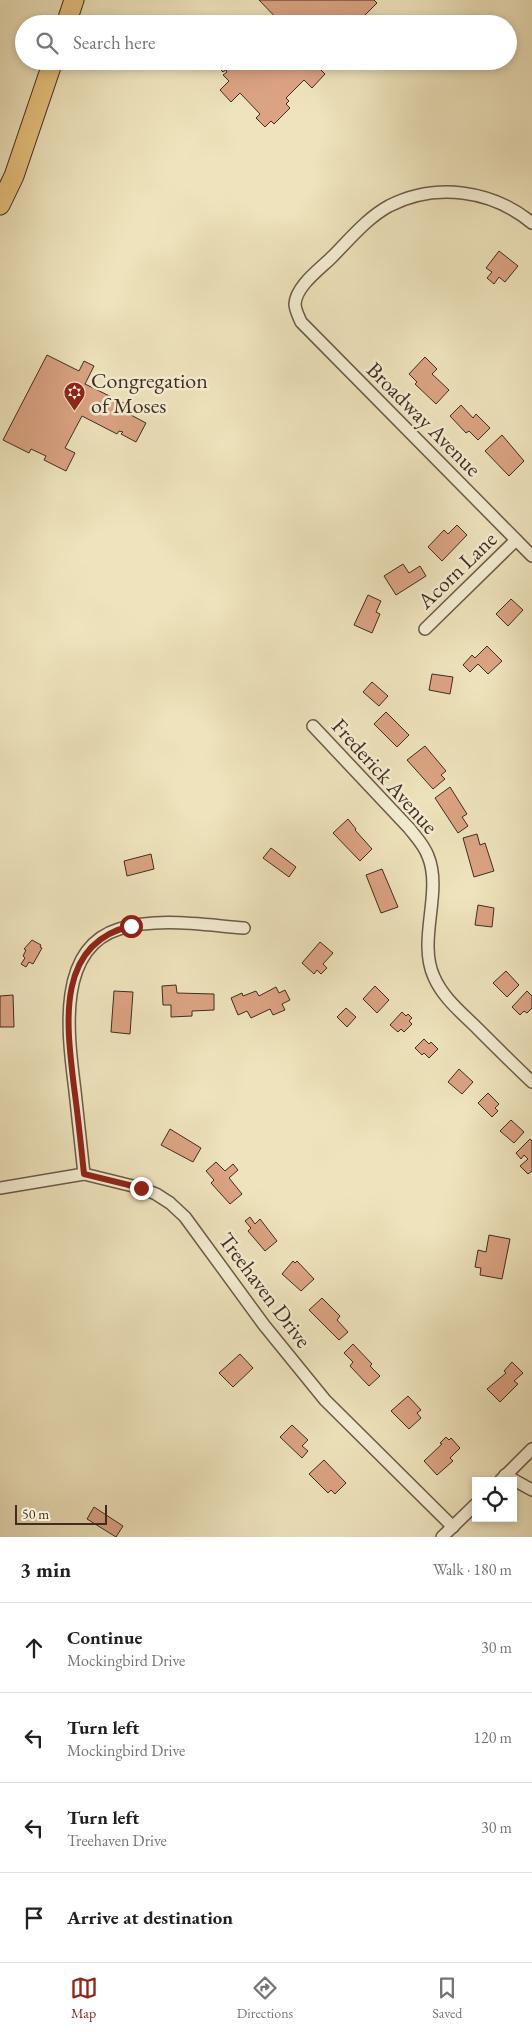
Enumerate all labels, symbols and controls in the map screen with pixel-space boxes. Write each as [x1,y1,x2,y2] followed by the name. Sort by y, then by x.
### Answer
[15,15,517,70] search box
[33,29,61,57] icon: search
[73,30,155,55] text: Search here
[360,355,488,483] street label: Broadway Avenue
[91,366,208,420] place label: Congregation of Moses
[63,381,87,412] synagogue icon: Congregation of Moses
[410,525,503,616] street label: Acorn Lane
[325,712,445,840] street label: Frederick Avenue
[120,915,143,938] route start
[130,1177,153,1200] route end
[212,1226,318,1354] street label: Treehaven Drive
[472,1477,517,1522] map controls
[472,1477,517,1522] button: locate
[15,1502,108,1525] scale bar
[22,1505,49,1523] text: 50 m
[20,1556,71,1583] text: 3 min
[433,1559,512,1580] text: Walk · 180 m
[67,1625,142,1650] text: Continue
[20,1634,48,1662] icon: ahead
[481,1637,512,1658] text: 30 m
[67,1650,185,1671] text: Mockingbird Drive
[67,1715,139,1740] text: Turn left
[20,1724,48,1752] icon: left
[473,1727,512,1748] text: 120 m
[67,1740,185,1761] text: Mockingbird Drive
[67,1805,139,1830] text: Turn left
[20,1814,48,1842] icon: left
[481,1817,512,1838] text: 30 m
[67,1830,167,1851] text: Treehaven Drive
[20,1904,48,1932] icon: arrive
[67,1905,233,1930] text: Arrive at destination
[70,1974,98,2022] tab: Map
[237,1974,293,2022] tab: Directions
[432,1974,462,2022] tab: Saved

